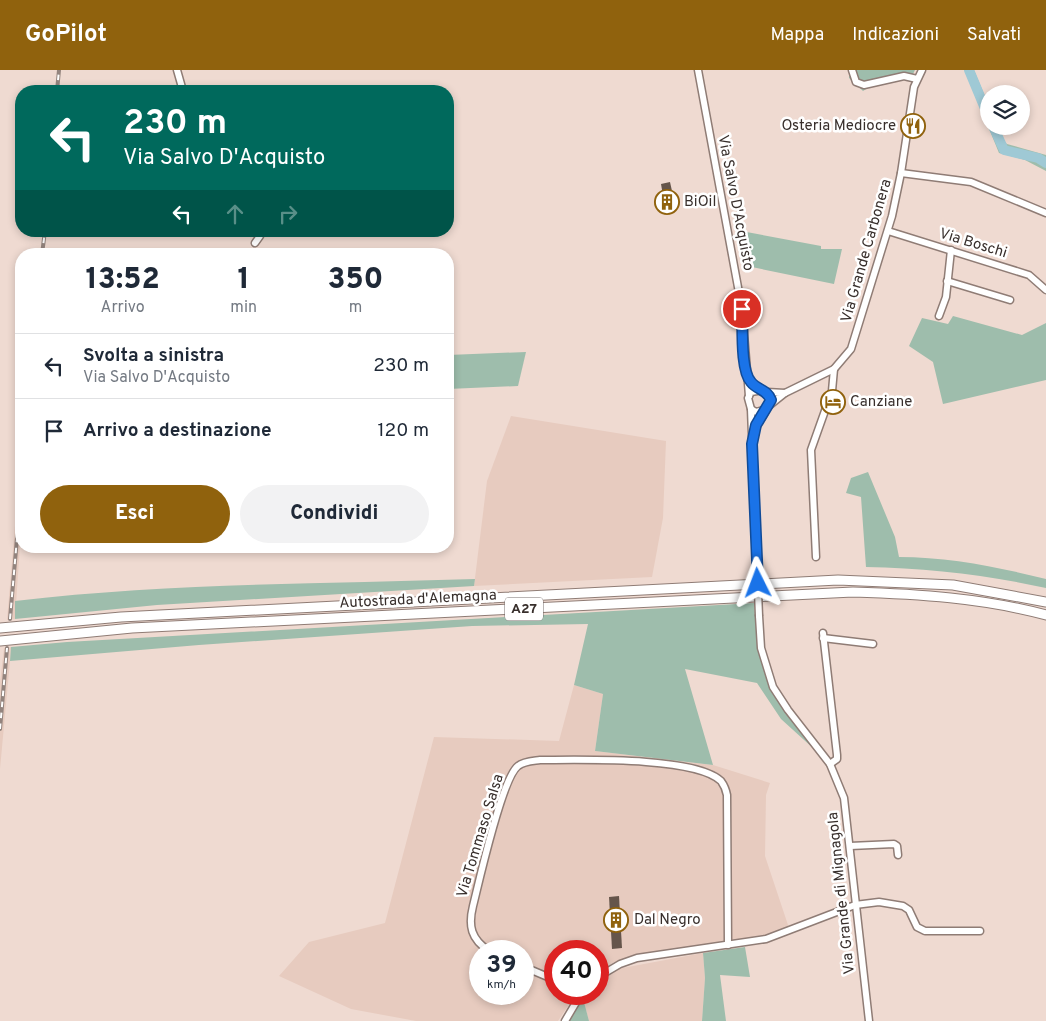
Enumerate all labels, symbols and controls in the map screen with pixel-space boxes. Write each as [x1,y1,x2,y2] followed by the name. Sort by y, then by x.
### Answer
[25,20,107,50] text: GoPilot
[771,24,824,47] text: Mappa
[852,24,939,47] text: Indicazioni
[967,24,1021,47] text: Salvati
[980,85,1030,135] map controls
[980,85,1030,135] button: layers
[123,102,227,146] text: 230 m
[40,105,105,170] icon: left
[900,113,926,139] restaurant icon: Osteria Mediocre
[781,117,896,136] place label: Osteria Mediocre
[713,134,757,272] street label: Via Salvo D'Acquisto
[123,145,325,172] text: Via Salvo D'Acquisto
[837,177,897,325] street label: Via Grande Carbonera
[654,189,680,215] building icon: BiOil
[684,193,716,212] place label: BiOil
[168,200,196,228] icon: left
[221,200,249,228] icon: ahead
[274,200,302,228] icon: right
[937,225,1009,263] street label: Via Boschi
[86,262,160,299] text: 13:52
[238,262,250,299] text: 1
[327,262,384,299] text: 350
[721,288,763,330] pin
[728,295,756,323] icon: arrive
[101,298,145,318] text: Arrivo
[230,298,257,318] text: min
[349,298,362,318] text: m
[83,344,224,368] text: Svolta a sinistra
[40,352,68,380] icon: left
[373,354,429,378] text: 230 m
[83,368,230,388] text: Via Salvo D'Acquisto
[820,389,846,415] hotel icon: Canziane
[850,393,912,412] place label: Canziane
[40,417,68,445] icon: arrive
[83,419,272,443] text: Arrivo a destinazione
[378,419,429,443] text: 120 m
[40,485,230,543] button: Esci
[240,485,429,543] button: Condividi
[731,556,783,608] position arrow
[339,586,497,614] street label: Autostrada d'Alemagna
[505,598,543,620] road number: A27
[453,772,509,900] street label: Via Tommaso Salsa
[824,811,860,975] street label: Via Grande di Mignagola
[603,907,629,933] building icon: Dal Negro
[634,911,701,930] place label: Dal Negro
[544,940,609,1005] speed limit sign: 40
[486,950,517,982] text: 39
[487,977,516,993] text: km/h

